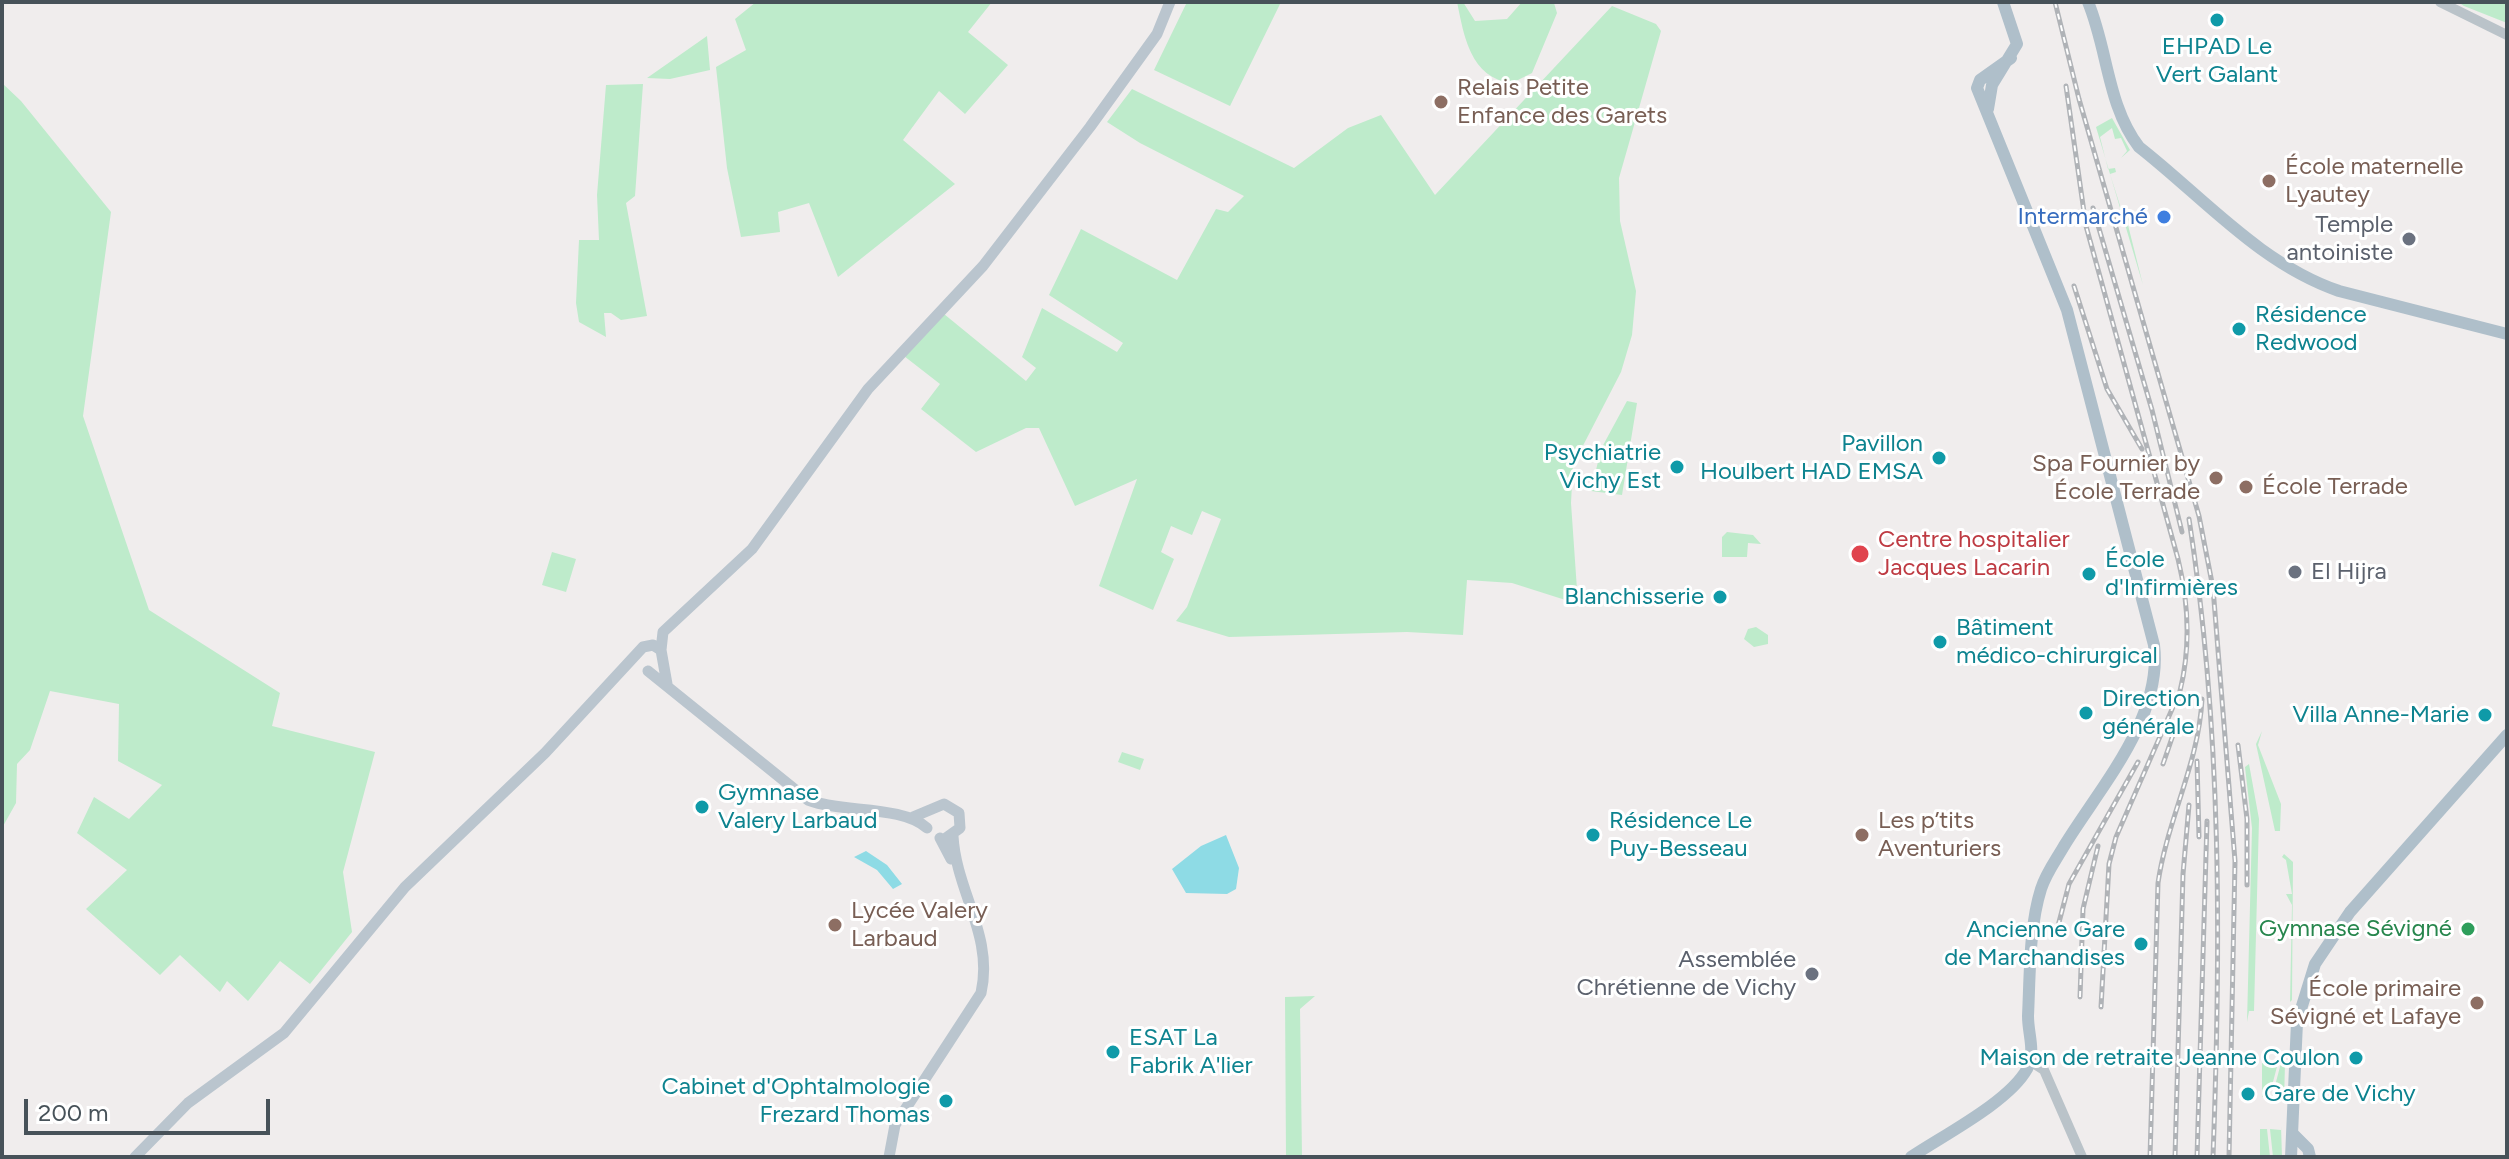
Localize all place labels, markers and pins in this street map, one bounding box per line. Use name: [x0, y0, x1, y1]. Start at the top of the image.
marker: EHPAD Le Vert Galant: [2208, 11, 2226, 29]
place label: EHPAD Le Vert Galant: [2156, 33, 2278, 89]
place label: Relais Petite Enfance des Garets: [1457, 74, 1667, 130]
marker: Relais Petite Enfance des Garets: [1432, 93, 1450, 111]
place label: École maternelle Lyautey: [2285, 153, 2463, 209]
marker: École maternelle Lyautey: [2260, 172, 2278, 190]
place label: Intermarché: [2018, 203, 2148, 231]
marker: Intermarché: [2155, 208, 2173, 226]
place label: Temple antoiniste: [2287, 211, 2393, 267]
marker: Temple antoiniste: [2400, 230, 2418, 248]
place label: Résidence Redwood: [2255, 301, 2367, 357]
marker: Résidence Redwood: [2230, 320, 2248, 338]
place label: Pavillon Houlbert HAD EMSA: [1700, 430, 1923, 486]
place label: Psychiatrie Vichy Est: [1544, 439, 1661, 495]
marker: Pavillon Houlbert HAD EMSA: [1930, 449, 1948, 467]
place label: Spa Fournier by École Terrade: [2032, 450, 2200, 506]
marker: Psychiatrie Vichy Est: [1668, 458, 1686, 476]
marker: Spa Fournier by École Terrade: [2207, 469, 2225, 487]
place label: École Terrade: [2262, 473, 2408, 501]
marker: École Terrade: [2237, 478, 2255, 496]
place label: Centre hospitalier Jacques Lacarin: [1878, 526, 2070, 582]
marker: Centre hospitalier Jacques Lacarin: [1849, 543, 1871, 565]
place label: École d'Infirmières: [2105, 546, 2238, 602]
place label: El Hijra: [2311, 558, 2387, 586]
marker: El Hijra: [2286, 563, 2304, 581]
marker: École d'Infirmières: [2080, 565, 2098, 583]
place label: Blanchisserie: [1564, 583, 1704, 611]
marker: Blanchisserie: [1711, 588, 1729, 606]
place label: Bâtiment médico-chirurgical: [1956, 614, 2158, 670]
marker: Bâtiment médico-chirurgical: [1931, 633, 1949, 651]
place label: Direction générale: [2102, 685, 2200, 741]
place label: Villa Anne-Marie: [2293, 701, 2469, 729]
marker: Direction générale: [2077, 704, 2095, 722]
marker: Villa Anne-Marie: [2476, 706, 2494, 724]
place label: Gymnase Valery Larbaud: [718, 779, 878, 835]
marker: Gymnase Valery Larbaud: [693, 798, 711, 816]
place label: Résidence Le Puy-Besseau: [1609, 807, 1752, 863]
place label: Les p’tits Aventuriers: [1878, 807, 2001, 863]
marker: Résidence Le Puy-Besseau: [1584, 826, 1602, 844]
marker: Les p’tits Aventuriers: [1853, 826, 1871, 844]
place label: Lycée Valery Larbaud: [851, 897, 988, 953]
place label: Gymnase Sévigné: [2259, 915, 2452, 943]
marker: Lycée Valery Larbaud: [826, 916, 844, 934]
place label: Ancienne Gare de Marchandises: [1944, 916, 2125, 972]
marker: Gymnase Sévigné: [2459, 920, 2477, 938]
marker: Ancienne Gare de Marchandises: [2132, 935, 2150, 953]
place label: Assemblée Chrétienne de Vichy: [1576, 946, 1796, 1002]
marker: Assemblée Chrétienne de Vichy: [1803, 965, 1821, 983]
place label: École primaire Sévigné et Lafaye: [2270, 975, 2461, 1031]
marker: École primaire Sévigné et Lafaye: [2468, 994, 2486, 1012]
place label: ESAT La Fabrik A'lier: [1129, 1024, 1253, 1080]
marker: ESAT La Fabrik A'lier: [1104, 1043, 1122, 1061]
place label: Maison de retraite Jeanne Coulon: [1979, 1044, 2340, 1072]
marker: Maison de retraite Jeanne Coulon: [2347, 1049, 2365, 1067]
place label: Cabinet d'Ophtalmologie Frezard Thomas: [661, 1073, 930, 1129]
place label: Gare de Vichy: [2264, 1080, 2416, 1108]
marker: Gare de Vichy: [2239, 1085, 2257, 1103]
marker: Cabinet d'Ophtalmologie Frezard Thomas: [937, 1092, 955, 1110]

